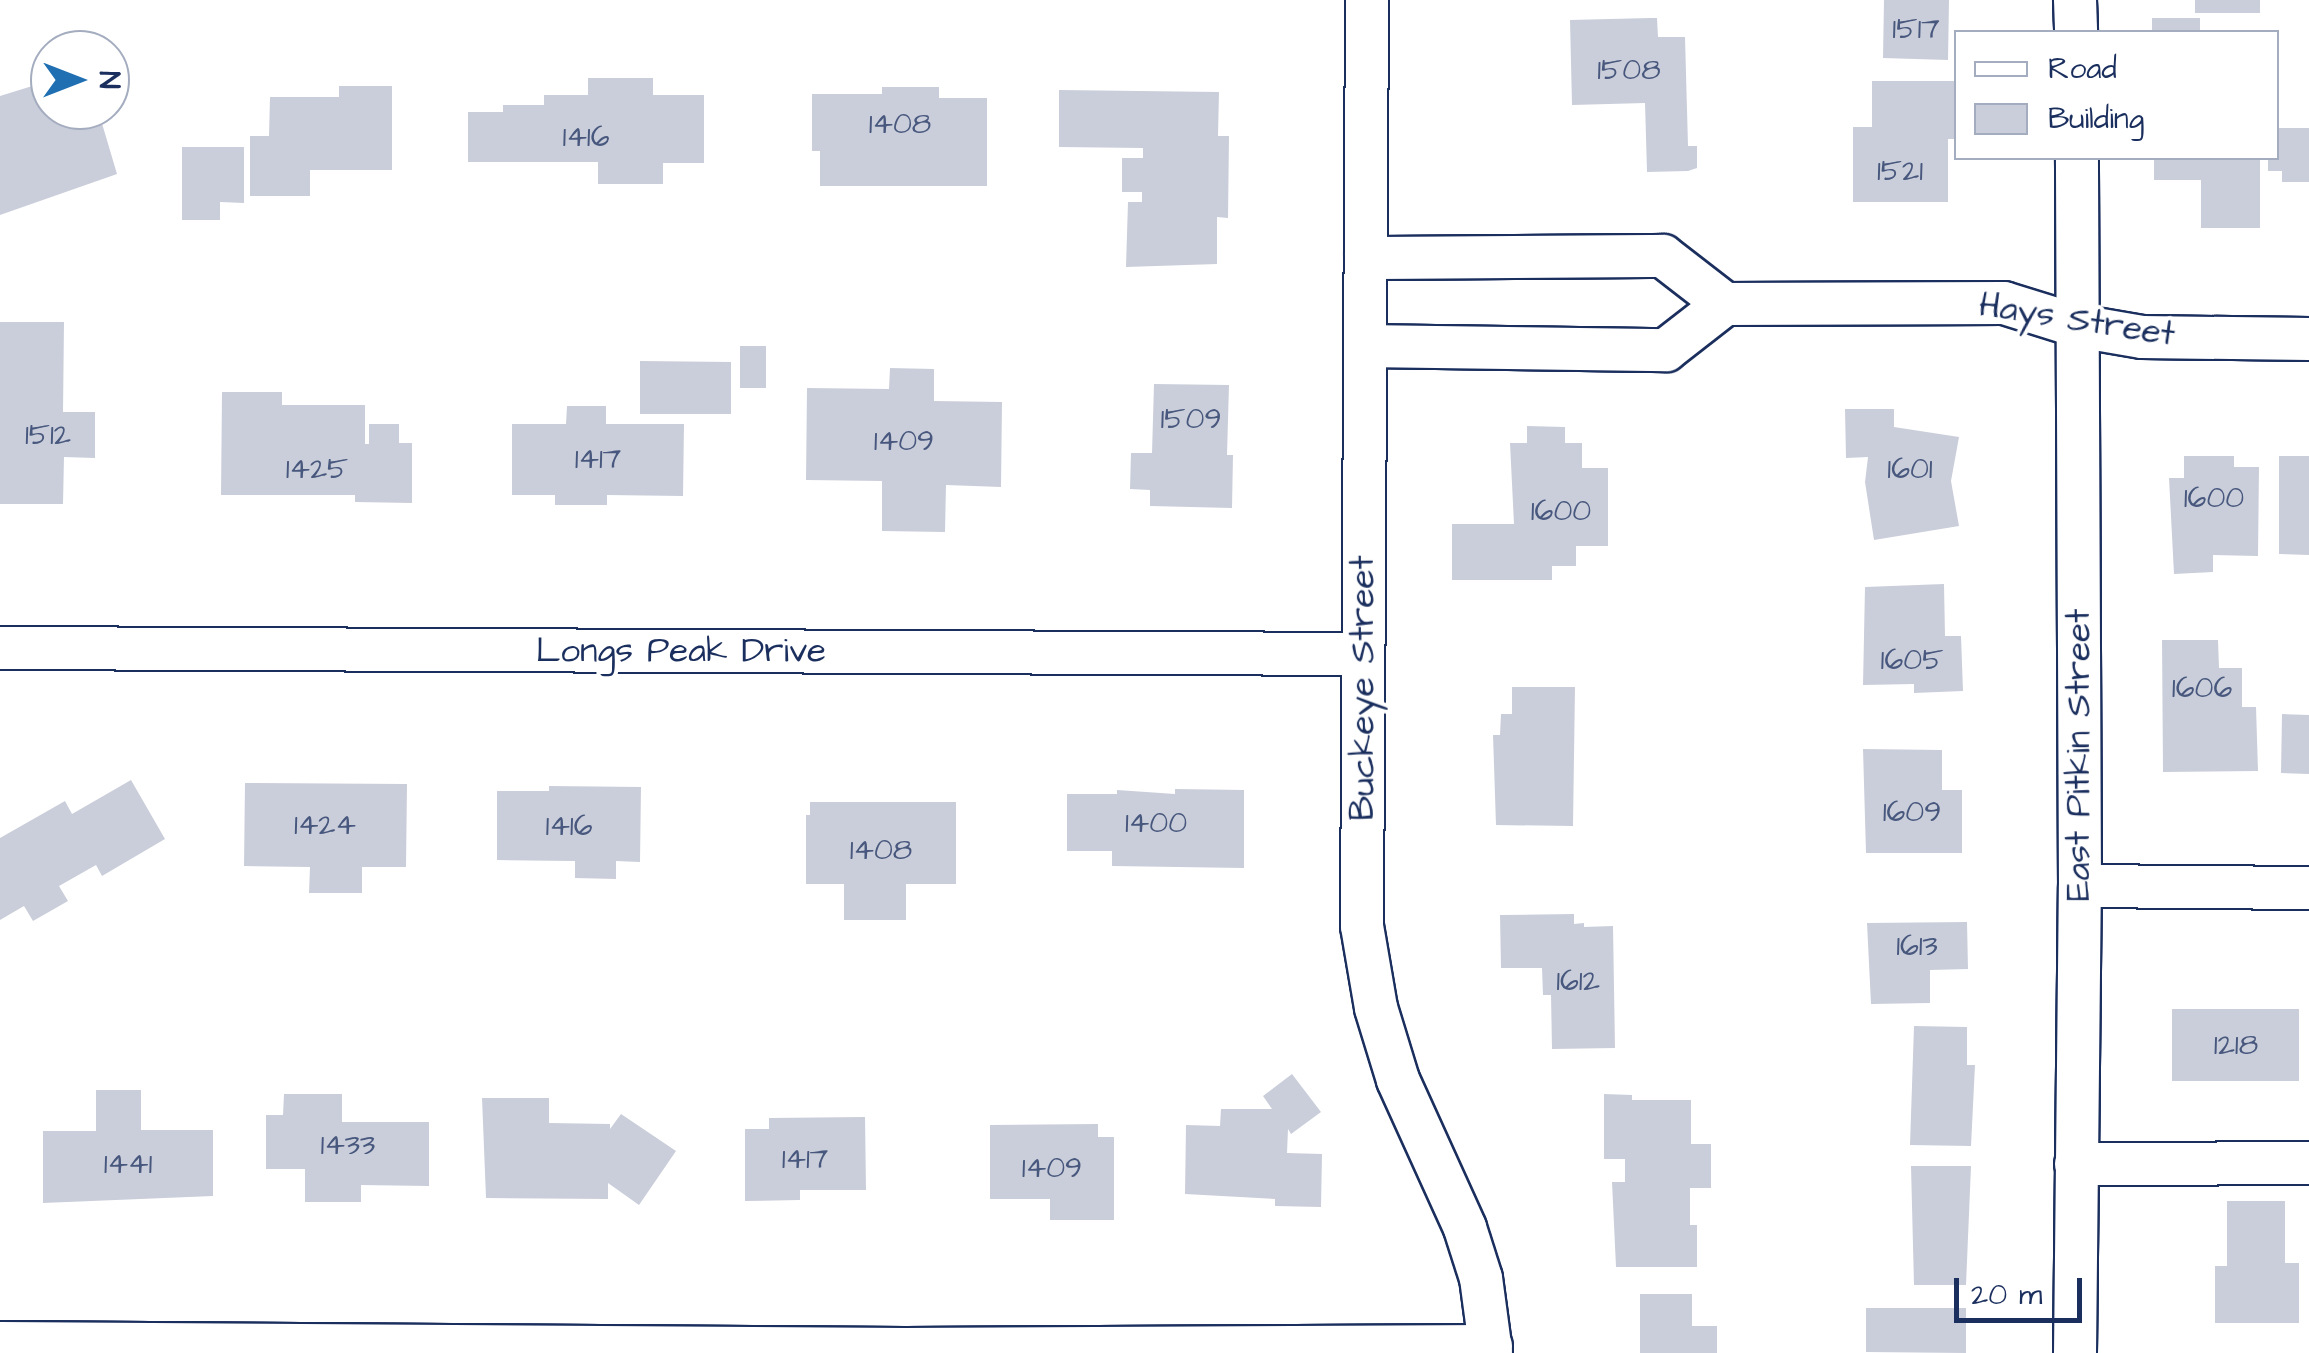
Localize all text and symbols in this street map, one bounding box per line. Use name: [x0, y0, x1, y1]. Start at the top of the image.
house number: 1517: [1892, 11, 1940, 47]
north arrow: [30, 30, 130, 130]
legend: [1954, 30, 2279, 160]
text: Road: [2048, 48, 2117, 90]
house number: 1508: [1597, 52, 1661, 88]
text: N: [89, 71, 128, 89]
text: Building: [2048, 98, 2144, 140]
house number: 1408: [869, 106, 931, 142]
house number: 1416: [563, 119, 609, 155]
house number: 1521: [1877, 153, 1923, 189]
street label: Hays Street: [1976, 284, 2178, 356]
house number: 1509: [1160, 401, 1222, 437]
house number: 1512: [25, 417, 71, 453]
house number: 1409: [874, 423, 934, 459]
house number: 1417: [575, 441, 621, 477]
house number: 1425: [286, 451, 348, 487]
house number: 1601: [1887, 451, 1933, 487]
house number: 1600: [2184, 480, 2244, 516]
house number: 1600: [1531, 493, 1591, 529]
street label: Buckeye Street: [1342, 555, 1384, 821]
street label: East Pitkin Street: [2058, 609, 2100, 901]
street label: Longs Peak Drive: [536, 630, 826, 672]
house number: 1605: [1881, 642, 1943, 678]
house number: 1606: [2172, 670, 2232, 706]
house number: 1609: [1883, 794, 1941, 830]
house number: 1400: [1125, 805, 1187, 841]
house number: 1424: [294, 807, 356, 843]
house number: 1416: [546, 808, 592, 844]
house number: 1408: [850, 832, 912, 868]
house number: 1613: [1896, 928, 1938, 964]
house number: 1612: [1556, 963, 1600, 999]
house number: 1218: [2214, 1027, 2258, 1063]
house number: 1433: [321, 1127, 375, 1163]
house number: 1417: [782, 1141, 828, 1177]
house number: 1441: [104, 1146, 152, 1182]
house number: 1409: [1022, 1150, 1082, 1186]
scale bar: [1959, 1258, 2086, 1320]
text: 20 m: [1971, 1274, 2042, 1316]

